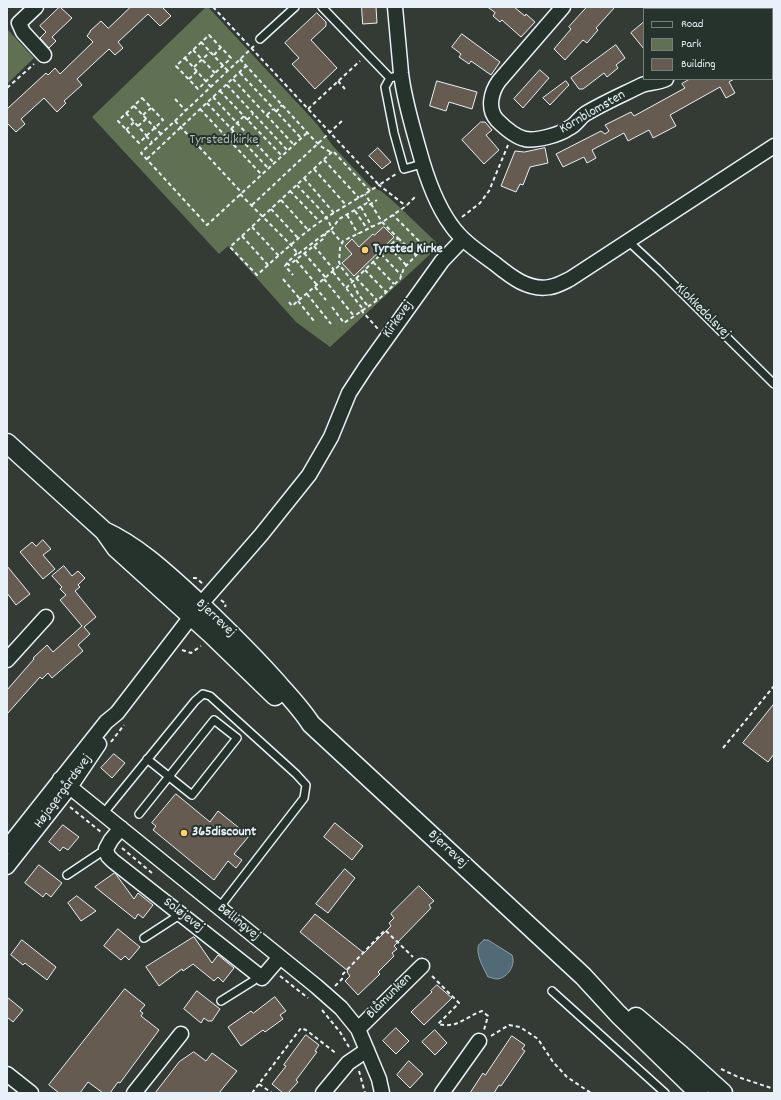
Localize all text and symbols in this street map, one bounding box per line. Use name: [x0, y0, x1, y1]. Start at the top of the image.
legend: [643, 8, 773, 80]
text: Road: [681, 16, 703, 33]
text: Park: [681, 36, 701, 53]
text: Building: [681, 56, 716, 73]
street label: Kornblomsten: [557, 87, 629, 139]
park label: Tyrsted kirke: [190, 133, 258, 149]
place label: Tyrsted Kirke: [373, 242, 443, 258]
marker: Tyrsted Kirke: [360, 245, 370, 255]
street label: Klokkedalsvej: [671, 281, 733, 343]
street label: Kirkevej: [380, 298, 418, 342]
street label: Bjerrevej: [191, 596, 239, 642]
street label: Højagergårdsvej: [31, 752, 97, 832]
place label: 365discount: [192, 825, 256, 841]
street label: Bjerrevej: [423, 827, 471, 873]
marker: 365discount: [179, 828, 189, 838]
street label: Soløjevej: [159, 895, 207, 937]
street label: Bøllingvej: [213, 901, 263, 945]
street label: Blåmunken: [364, 971, 416, 1023]

